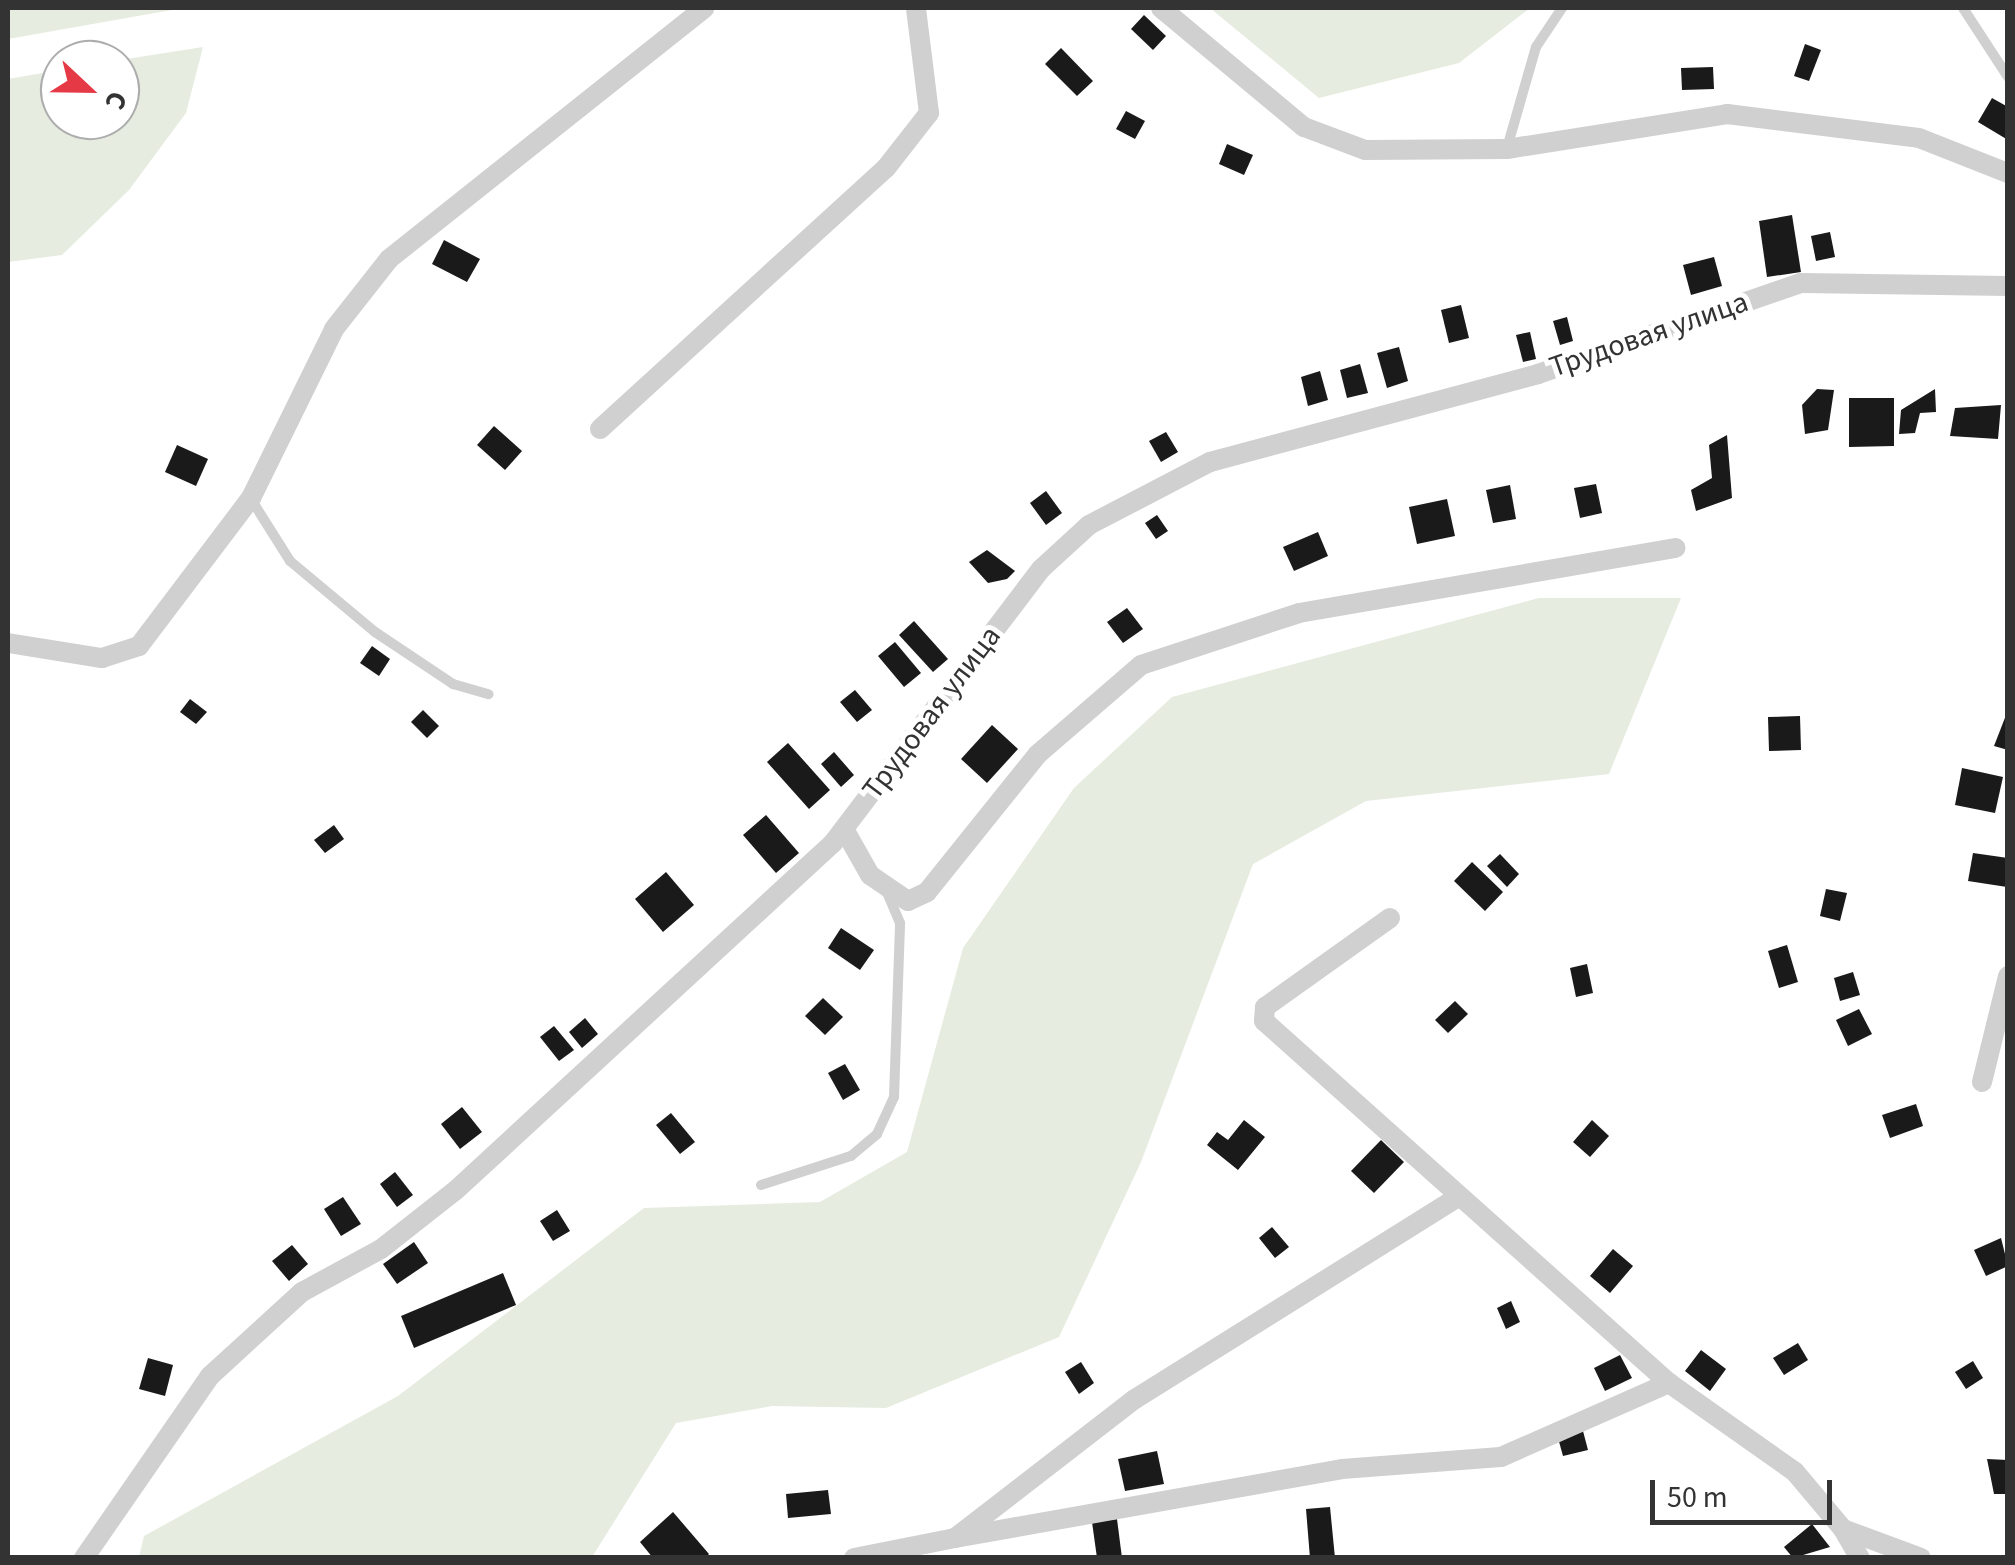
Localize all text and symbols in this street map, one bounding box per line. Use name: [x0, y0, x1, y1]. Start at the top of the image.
north arrow: [40, 40, 140, 140]
text: С: [94, 85, 138, 116]
street label: Трудовая улица: [1545, 284, 1753, 386]
street label: Трудовая улица: [855, 619, 1009, 807]
scale bar: [1655, 1460, 1838, 1522]
text: 50 m: [1667, 1476, 1728, 1519]

